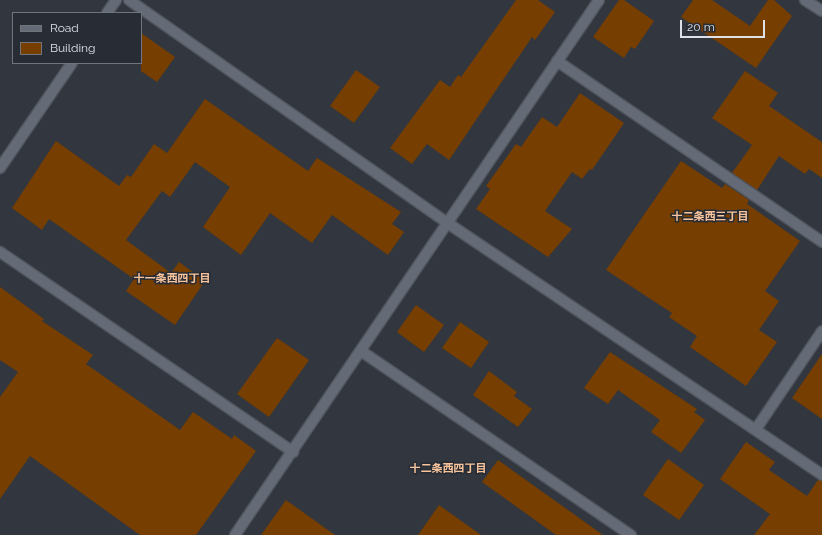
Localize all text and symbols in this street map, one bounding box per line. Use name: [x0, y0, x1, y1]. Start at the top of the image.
legend: [12, 12, 142, 64]
scale bar: [682, 12, 767, 38]
text: 20 m: [687, 20, 715, 34]
text: Road: [50, 21, 79, 35]
text: Building: [50, 41, 96, 55]
district label: 十二条西三丁目: [672, 210, 748, 224]
district label: 十一条西四丁目: [134, 272, 210, 286]
district label: 十二条西四丁目: [410, 462, 486, 476]

